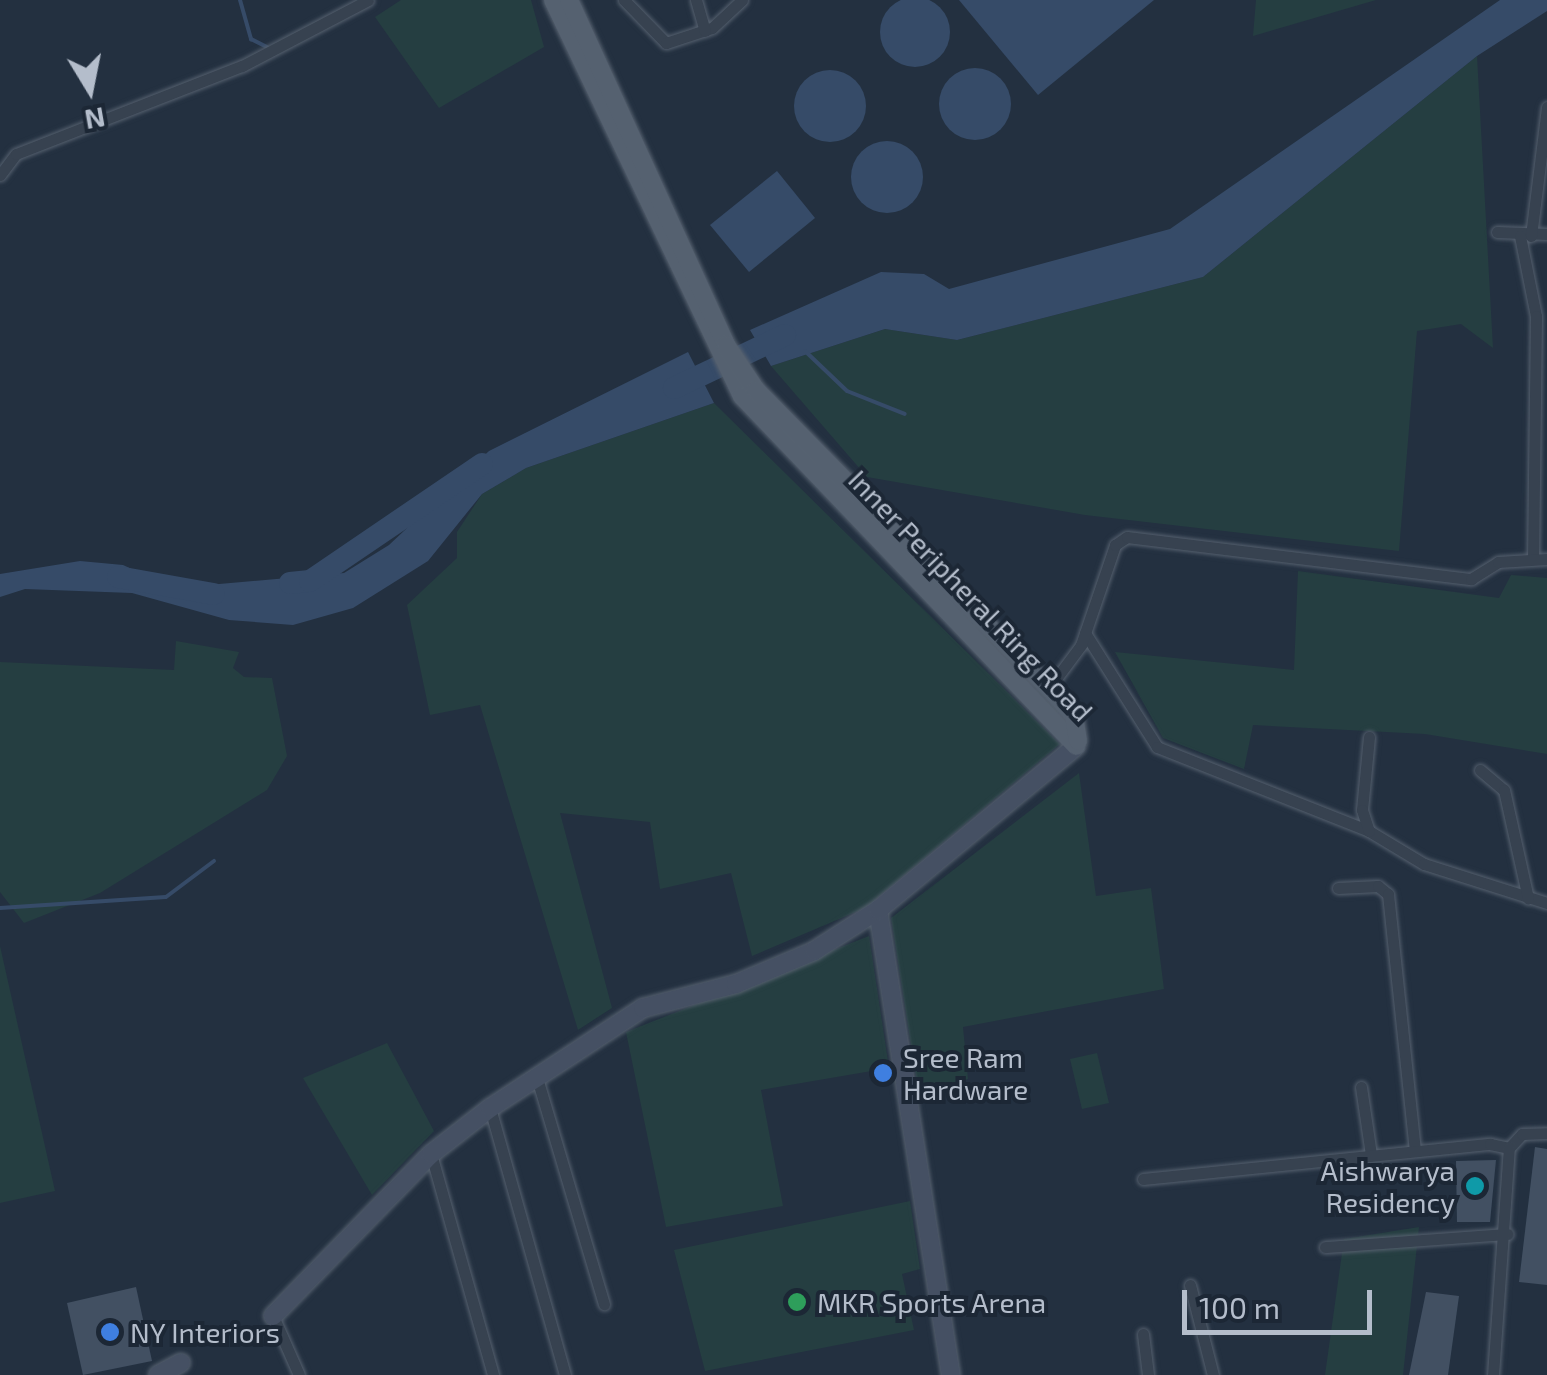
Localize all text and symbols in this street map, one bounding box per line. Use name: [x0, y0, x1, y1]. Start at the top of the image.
north arrow: [40, 40, 140, 140]
text: N: [82, 101, 108, 138]
street label: Inner Peripheral Ring Road: [842, 462, 1100, 728]
place label: Sree Ram Hardware: [903, 1040, 1028, 1106]
marker: Sree Ram Hardware: [872, 1062, 894, 1084]
place label: Aishwarya Residency: [1321, 1153, 1455, 1219]
marker: Aishwarya Residency: [1464, 1175, 1486, 1197]
scale bar: [1187, 1270, 1377, 1332]
place label: MKR Sports Arena: [817, 1285, 1047, 1319]
text: 100 m: [1199, 1289, 1280, 1325]
marker: MKR Sports Arena: [786, 1291, 808, 1313]
place label: NY Interiors: [130, 1315, 281, 1349]
marker: NY Interiors: [99, 1321, 121, 1343]

